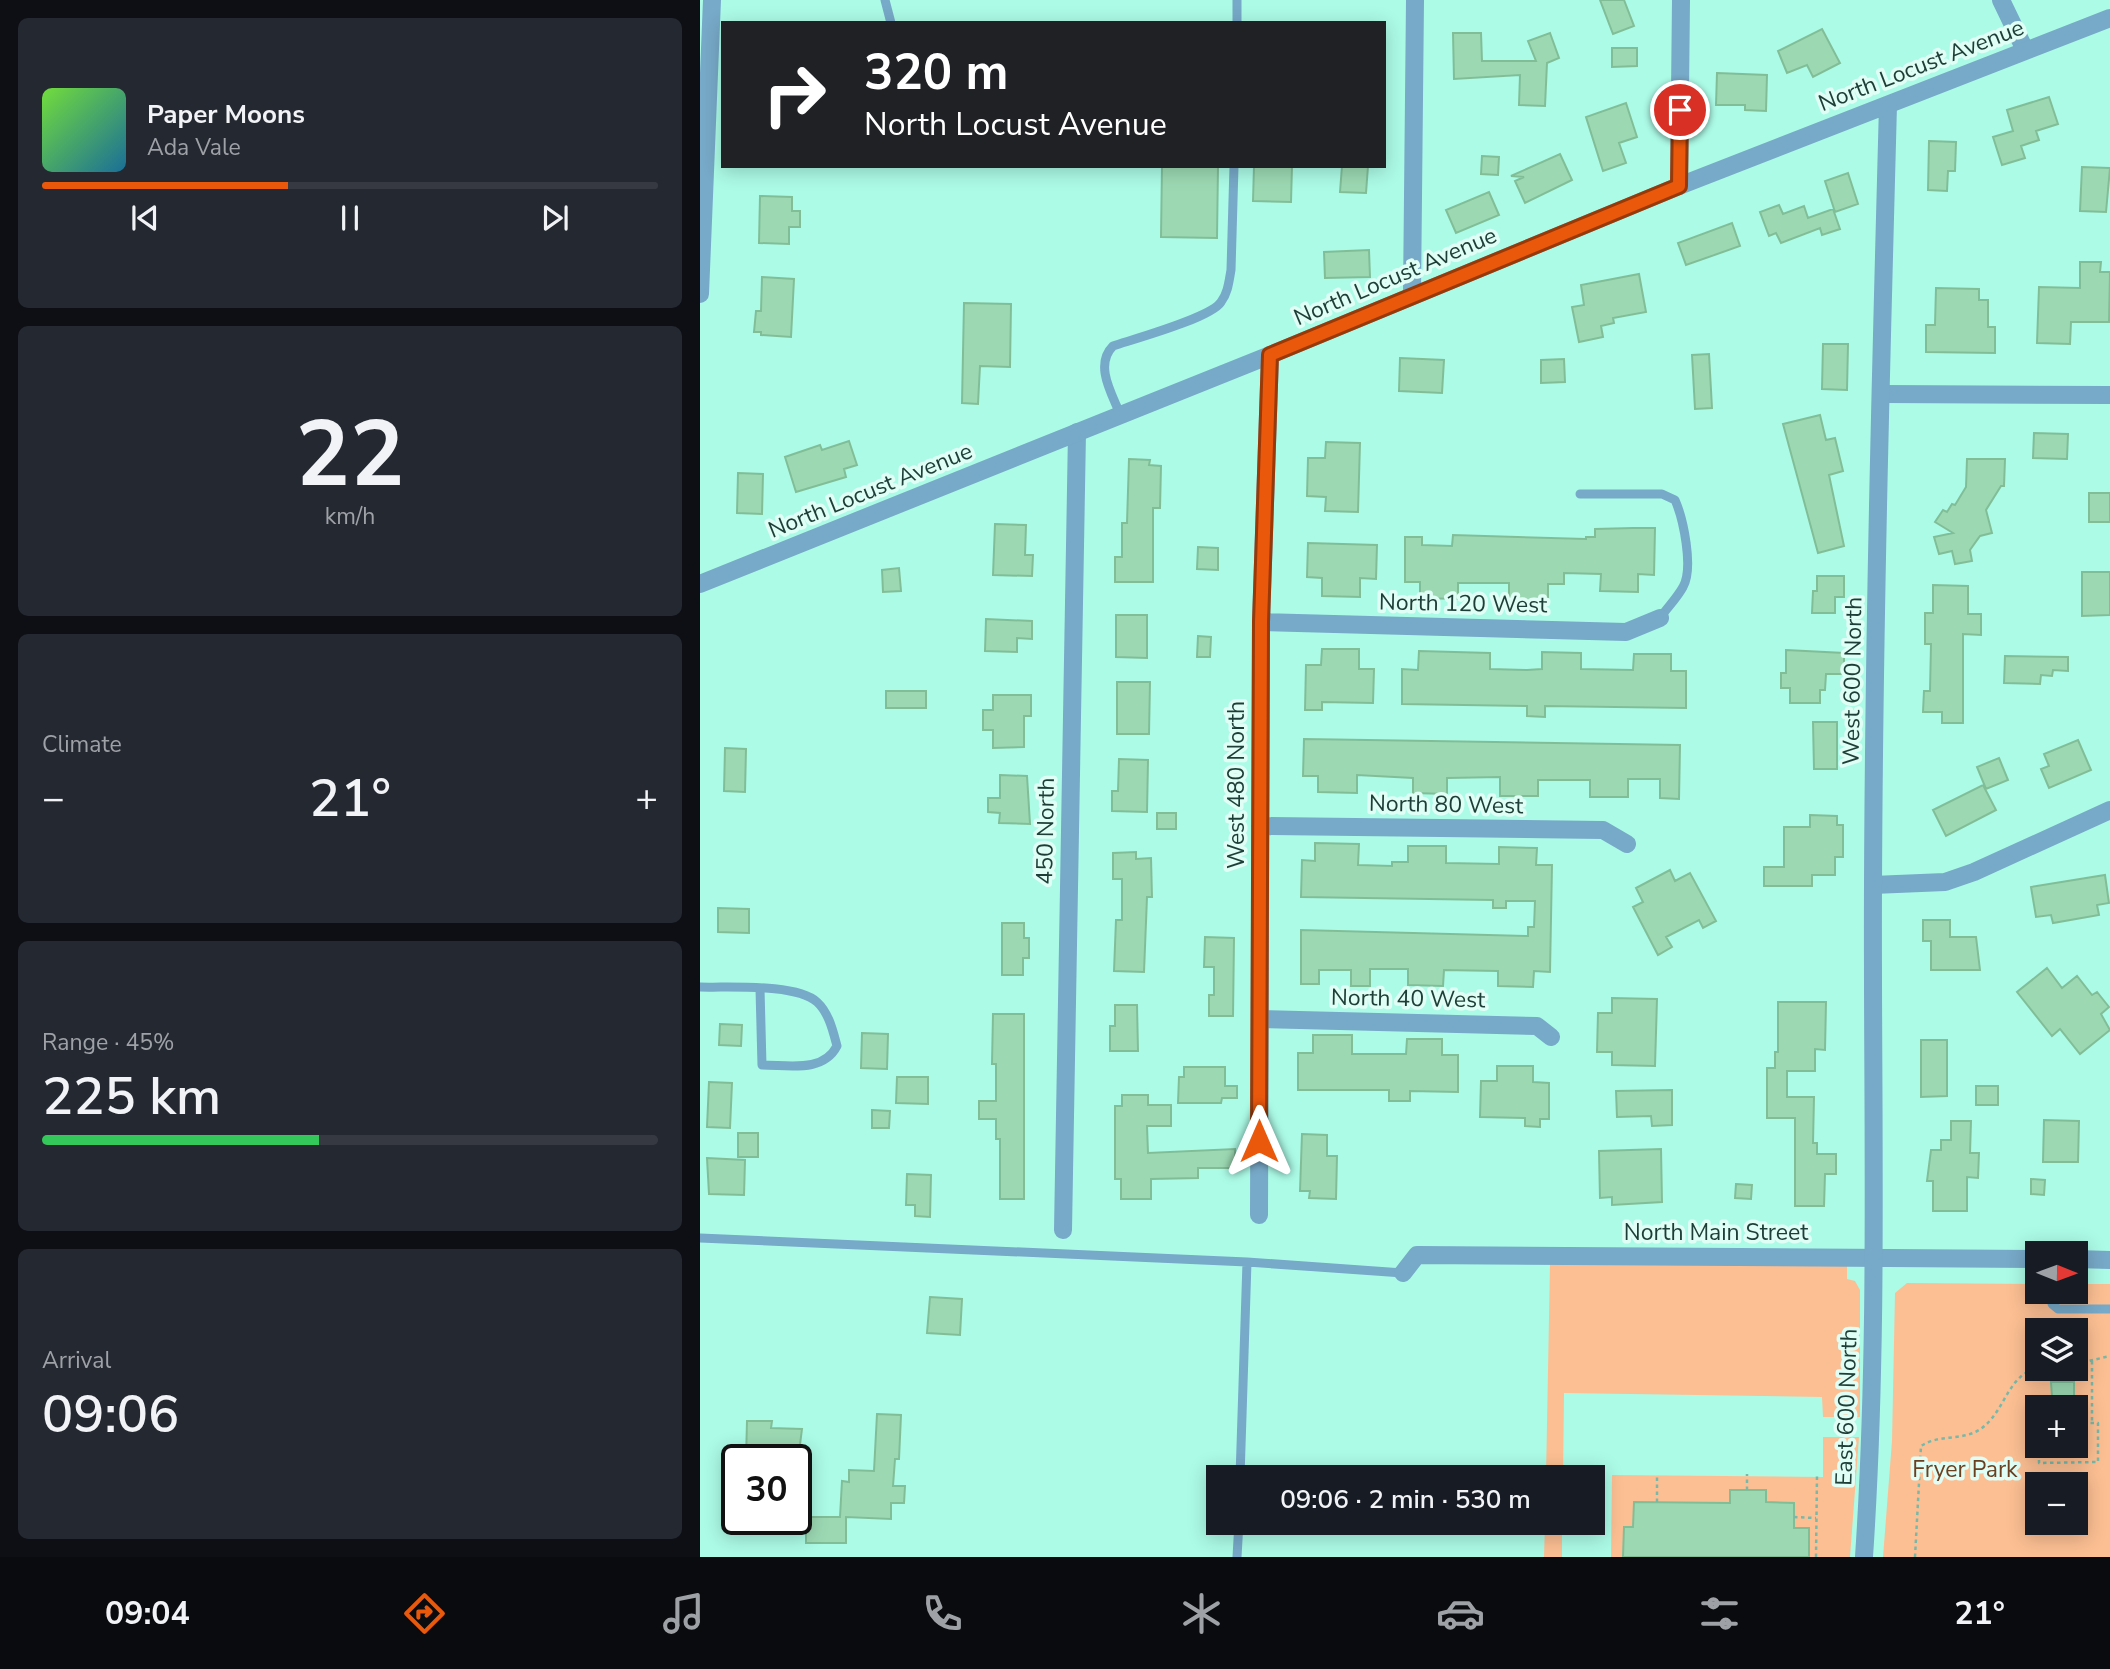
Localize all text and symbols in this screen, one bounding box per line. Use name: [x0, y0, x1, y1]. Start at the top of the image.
street label: North Locust Avenue: [1814, 12, 2028, 119]
text: 320 m: [864, 39, 1008, 106]
icon: right: [749, 49, 840, 140]
pin: [1650, 80, 1710, 140]
icon: arrive: [1661, 91, 1699, 129]
text: Paper Moons: [147, 97, 305, 132]
text: North Locust Avenue: [864, 103, 1167, 146]
text: Ada Vale: [147, 132, 241, 163]
icon: previous: [126, 199, 164, 237]
icon: pause: [331, 199, 369, 237]
icon: next: [536, 199, 574, 237]
street label: North Locust Avenue: [1289, 220, 1501, 333]
text: 22: [295, 393, 405, 517]
street label: North Locust Avenue: [764, 435, 977, 546]
text: km/h: [325, 501, 375, 532]
street label: North 120 West: [1379, 587, 1548, 620]
street label: West 600 North: [1836, 597, 1869, 765]
street label: West 480 North: [1221, 701, 1252, 869]
text: Climate: [42, 729, 122, 760]
text: 21°: [309, 763, 391, 834]
text: −: [42, 773, 65, 824]
text: +: [635, 773, 658, 824]
street label: 450 North: [1029, 777, 1062, 885]
street label: North 80 West: [1369, 788, 1524, 821]
street label: North 40 West: [1331, 982, 1486, 1015]
text: Range · 45%: [42, 1027, 174, 1058]
text: 225 km: [42, 1061, 221, 1132]
position arrow: [1222, 1104, 1296, 1178]
street label: North Main Street: [1624, 1217, 1809, 1248]
north arrow: [2025, 1241, 2088, 1304]
map controls: [2025, 1241, 2088, 1535]
button: layers: [2025, 1318, 2088, 1381]
street label: East 600 North: [1828, 1328, 1865, 1486]
text: Arrival: [42, 1345, 111, 1376]
text: 09:06: [42, 1379, 179, 1450]
button: +: [2025, 1395, 2088, 1458]
speed limit sign: 30: [721, 1444, 812, 1535]
park label: Fryer Park: [1912, 1454, 2018, 1485]
button: −: [2025, 1472, 2088, 1535]
text: 09:06 · 2 min · 530 m: [1280, 1482, 1531, 1517]
icon: directions: [400, 1589, 449, 1638]
icon: music: [659, 1589, 708, 1638]
icon: phone: [918, 1589, 967, 1638]
icon: climate: [1177, 1589, 1226, 1638]
icon: car: [1436, 1589, 1485, 1638]
icon: filters: [1695, 1589, 1744, 1638]
text: 09:04: [105, 1592, 190, 1635]
text: 21°: [1954, 1592, 2005, 1635]

